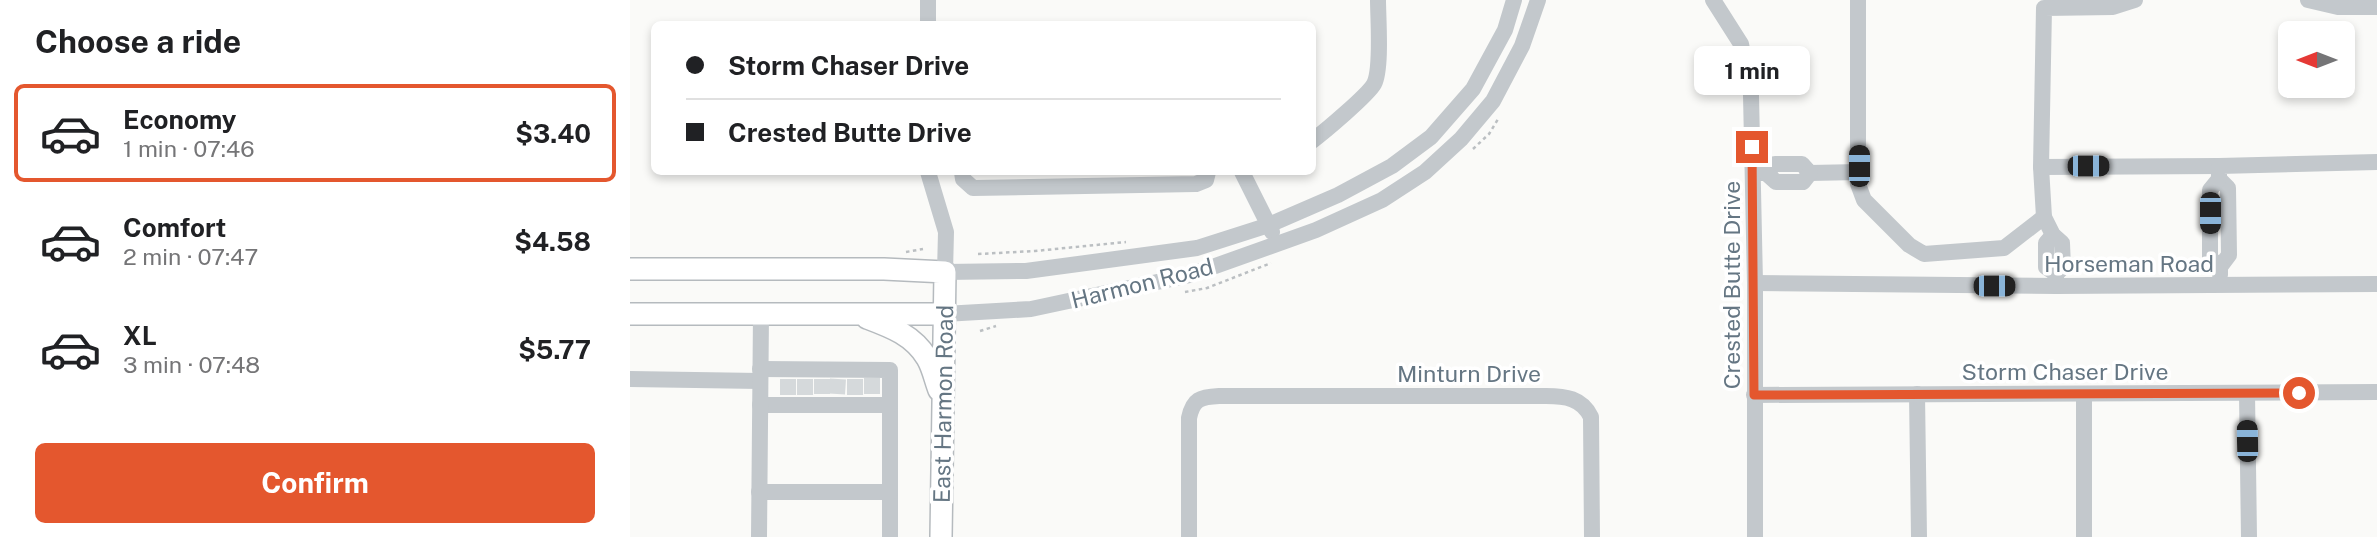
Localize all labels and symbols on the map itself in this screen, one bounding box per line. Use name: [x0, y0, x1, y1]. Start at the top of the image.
north arrow: [2278, 21, 2356, 98]
callout: 1 min: [1694, 46, 1810, 94]
route end: [1736, 131, 1768, 163]
car: [1849, 145, 1870, 187]
car: [2068, 156, 2110, 177]
street label: Crested Butte Drive: [1718, 181, 1745, 389]
car: [2200, 192, 2221, 234]
street label: Horseman Road: [2044, 250, 2214, 277]
street label: Harmon Road: [1068, 252, 1216, 314]
car: [1974, 276, 2016, 297]
street label: East Harmon Road: [928, 305, 958, 503]
street label: Storm Chaser Drive: [1961, 358, 2169, 385]
street label: Minturn Drive: [1397, 360, 1541, 387]
route start: [2283, 377, 2315, 409]
car: [2237, 420, 2258, 462]

